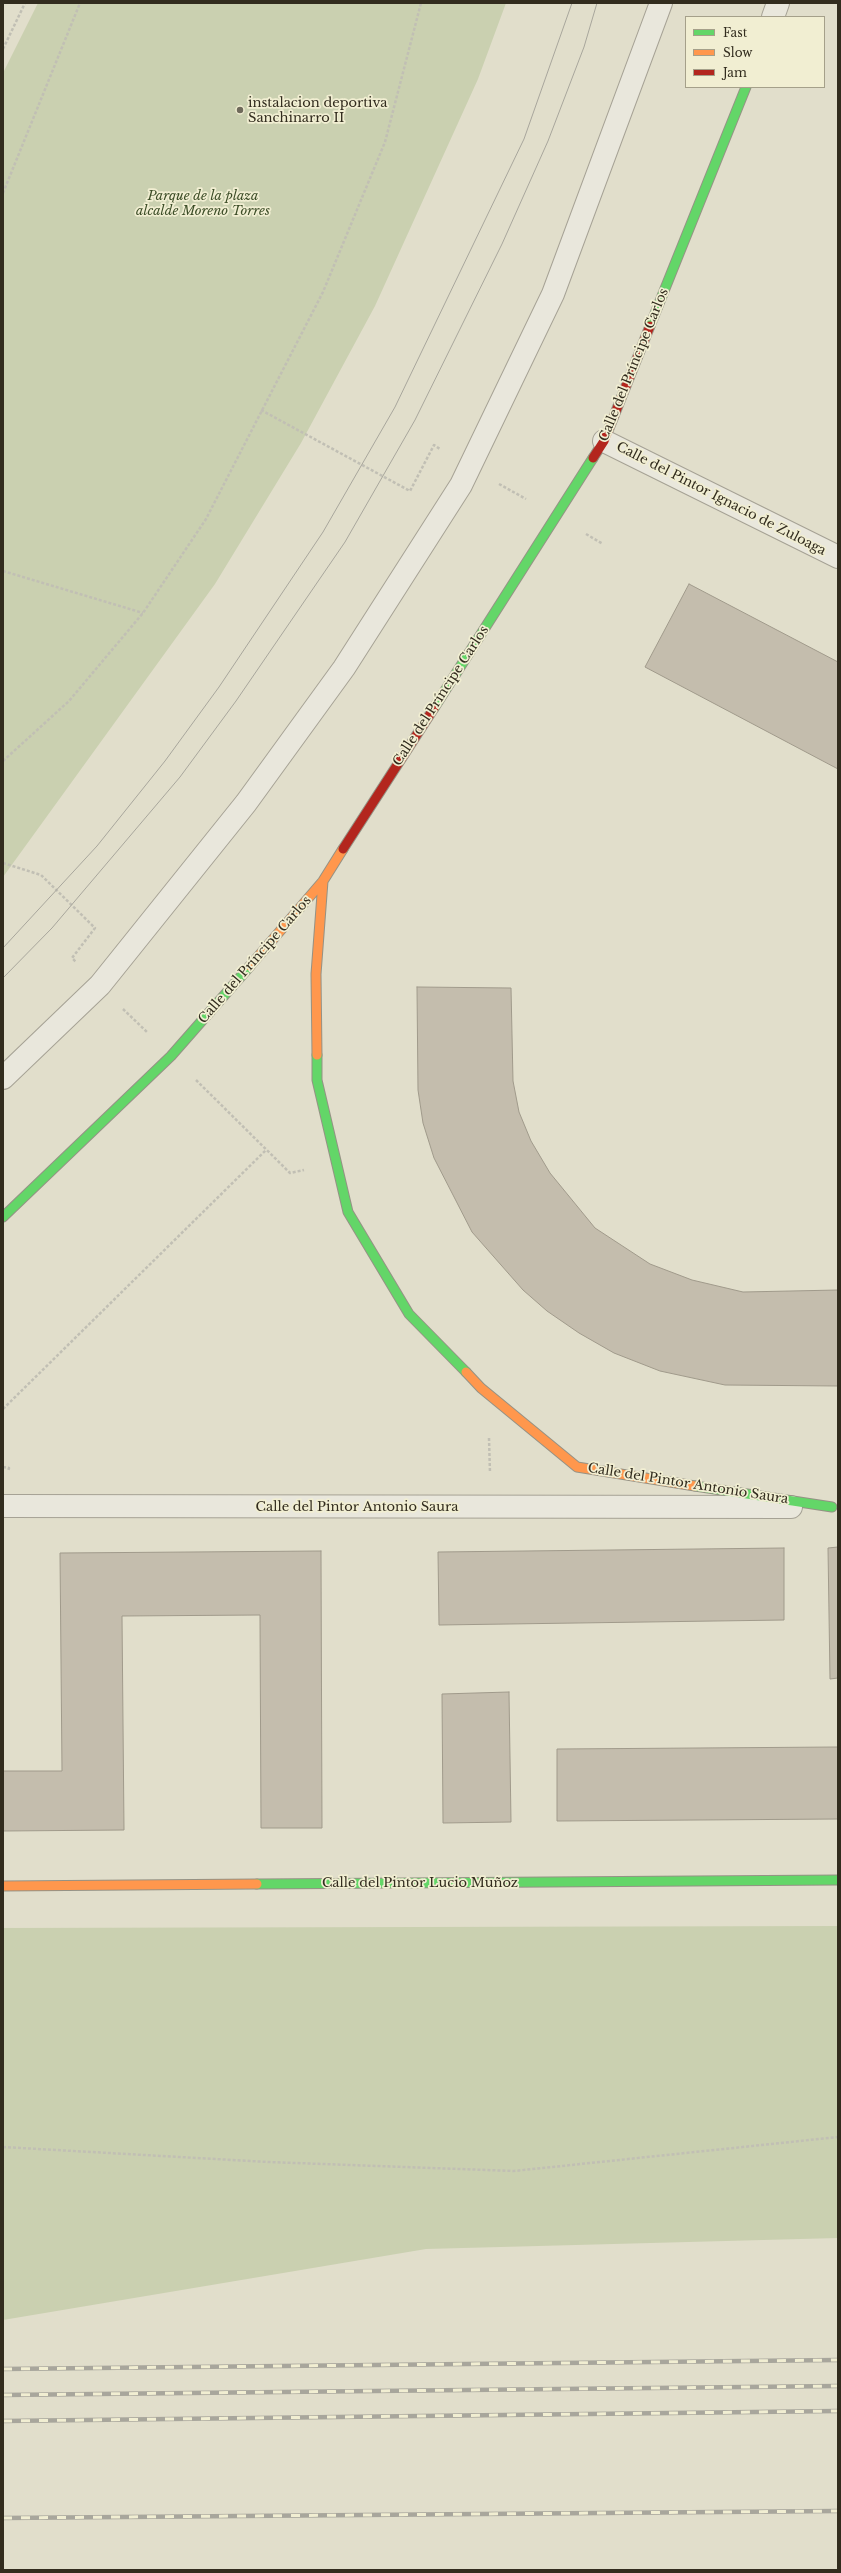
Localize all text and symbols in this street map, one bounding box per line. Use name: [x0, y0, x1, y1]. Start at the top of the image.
legend: [685, 16, 825, 88]
text: Fast: [723, 25, 747, 40]
text: Slow: [723, 45, 752, 60]
text: Jam: [723, 65, 747, 80]
place label: instalacion deportiva Sanchinarro II: [248, 95, 387, 126]
marker: instalacion deportiva Sanchinarro II: [235, 105, 245, 115]
park label: Parque de la plaza alcalde Moreno Torres: [136, 188, 270, 219]
street label: Calle del Príncipe Carlos: [596, 286, 672, 444]
street label: Calle del Pintor Ignacio de Zuloaga: [614, 439, 828, 559]
street label: Calle del Príncipe Carlos: [390, 623, 492, 769]
street label: Calle del Príncipe Carlos: [195, 893, 315, 1027]
street label: Calle del Pintor Antonio Saura: [587, 1460, 789, 1508]
street label: Calle del Pintor Antonio Saura: [256, 1499, 458, 1515]
street label: Calle del Pintor Lucio Muñoz: [322, 1875, 518, 1891]

